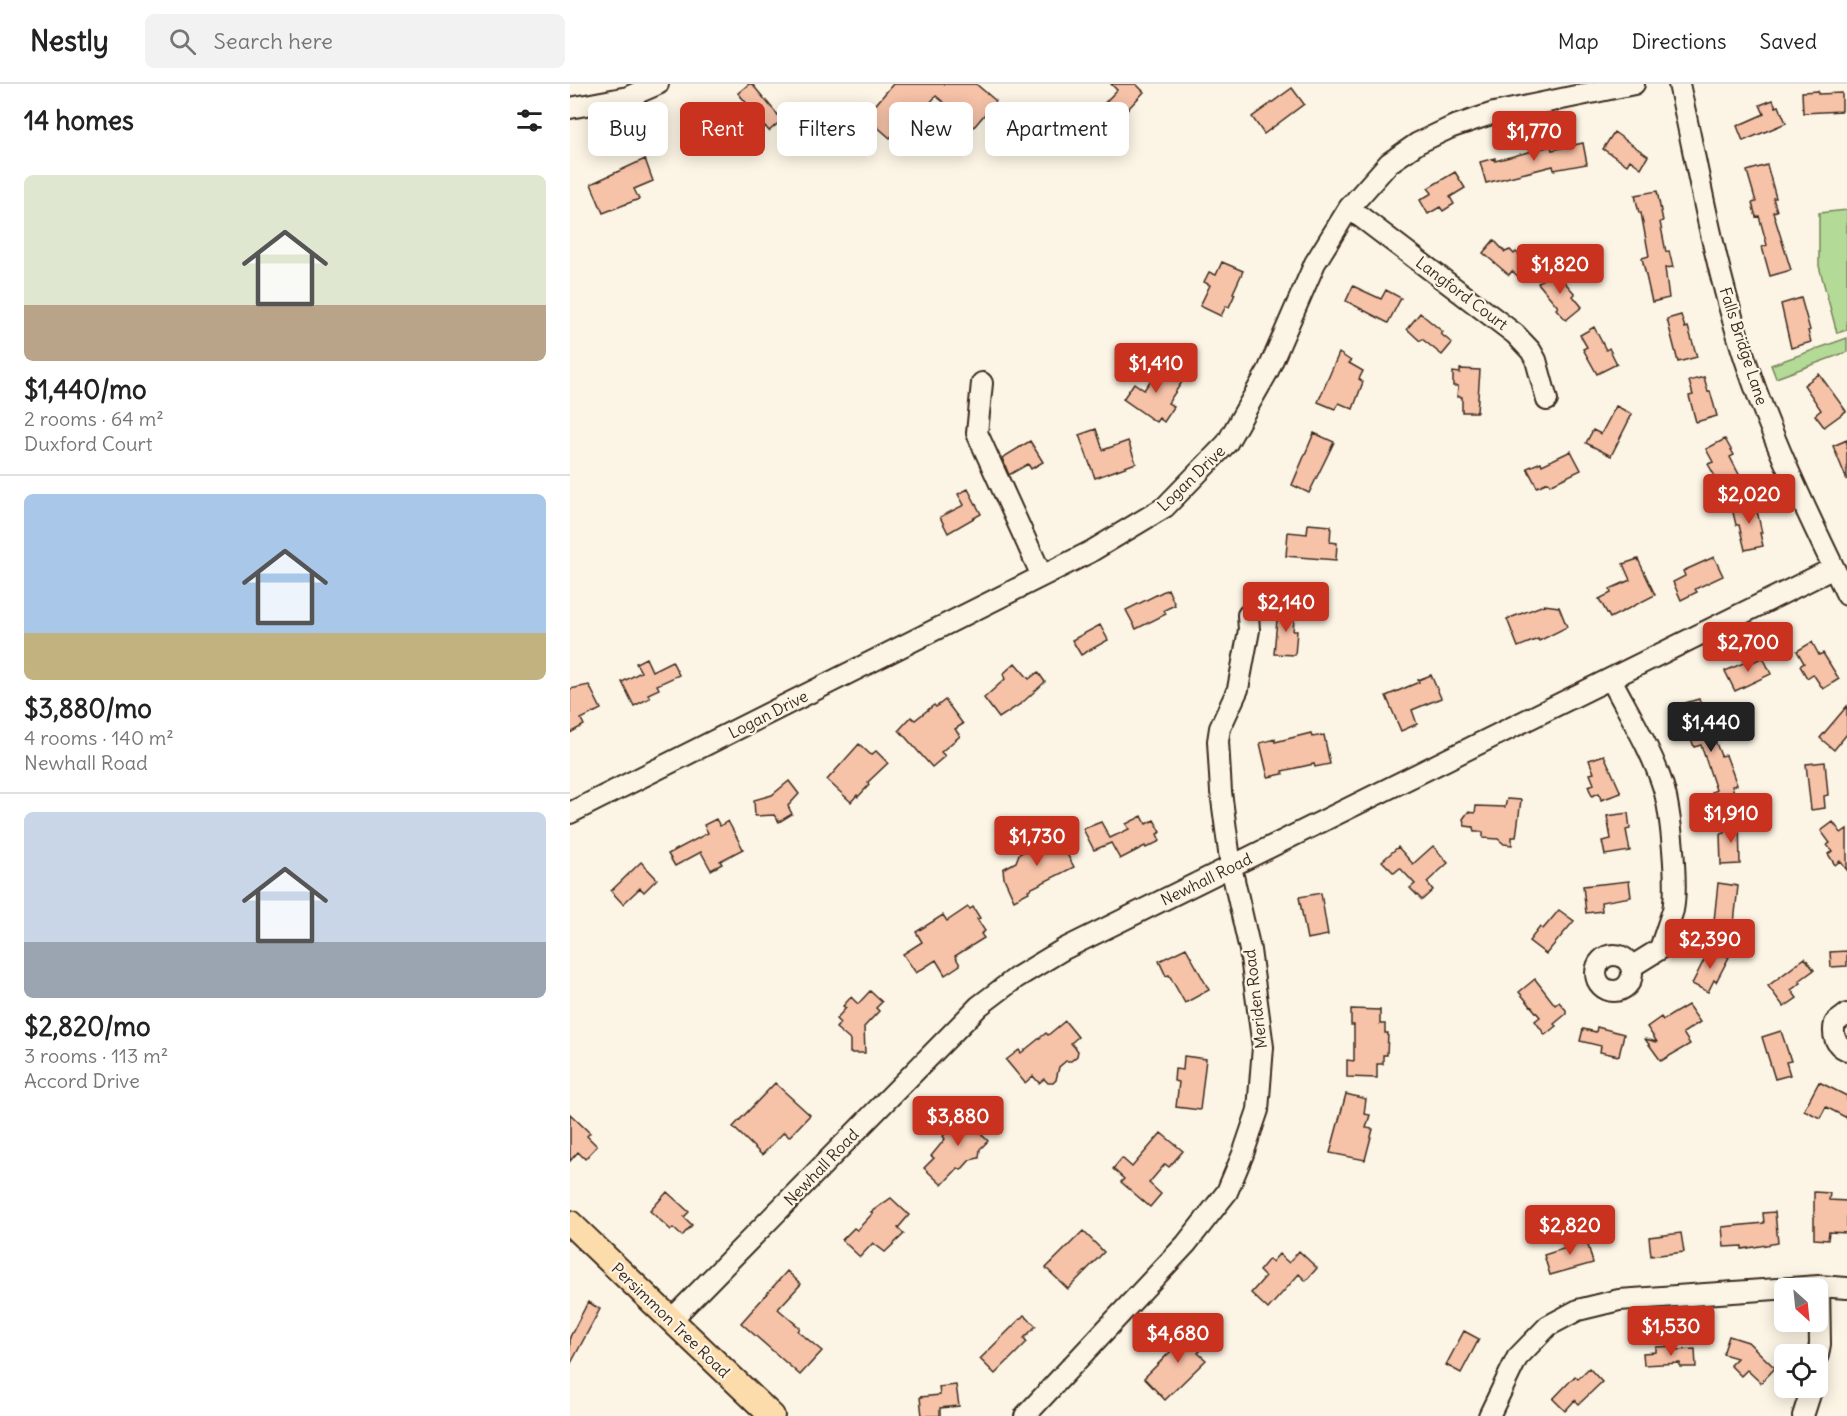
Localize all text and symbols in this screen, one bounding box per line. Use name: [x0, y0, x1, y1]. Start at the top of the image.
search box: [145, 14, 565, 68]
text: Nestly: [30, 23, 109, 59]
icon: search: [166, 25, 199, 58]
text: Search here: [214, 27, 333, 55]
text: Map: [1558, 28, 1599, 55]
text: Directions: [1632, 28, 1726, 55]
text: Saved: [1759, 28, 1817, 55]
chip: Buy: [588, 102, 668, 156]
chip: Rent: [680, 102, 765, 156]
chip: Filters: [777, 102, 877, 156]
chip: New: [889, 102, 973, 156]
chip: Apartment: [985, 102, 1129, 156]
text: 14 homes: [24, 104, 134, 137]
icon: filters: [513, 104, 546, 137]
pin: $1,770: [1485, 111, 1583, 162]
text: $1,770: [1506, 118, 1562, 143]
icon: home: [231, 214, 339, 322]
pin: $1,820: [1511, 244, 1609, 295]
text: $1,820: [1531, 251, 1589, 276]
street label: Langford Court: [1412, 252, 1512, 334]
street label: Falls Bridge Lane: [1716, 285, 1772, 407]
pin: $1,410: [1107, 343, 1205, 394]
text: $1,410: [1129, 350, 1183, 375]
text: $1,440/mo: [24, 373, 147, 406]
text: 2 rooms · 64 m²: [24, 406, 164, 431]
text: Duxford Court: [24, 431, 152, 456]
street label: Logan Drive: [1153, 441, 1229, 515]
pin: $2,020: [1700, 474, 1798, 525]
text: $2,020: [1717, 481, 1781, 506]
icon: home: [231, 533, 339, 641]
pin: $2,140: [1237, 582, 1335, 633]
text: $2,140: [1257, 589, 1315, 614]
pin: $2,700: [1699, 622, 1797, 673]
text: $2,700: [1717, 629, 1779, 654]
street label: Logan Drive: [725, 685, 811, 743]
text: $3,880/mo: [24, 692, 152, 725]
pin: $1,440: [1662, 702, 1760, 753]
text: $1,440: [1682, 709, 1740, 734]
text: 4 rooms · 140 m²: [24, 725, 174, 750]
text: Newhall Road: [24, 750, 148, 775]
pin: $1,910: [1682, 793, 1780, 844]
text: $1,910: [1703, 800, 1759, 825]
pin: $1,730: [988, 816, 1086, 867]
text: $1,730: [1008, 823, 1066, 848]
street label: Newhall Road: [1157, 848, 1255, 910]
icon: home: [231, 851, 339, 959]
pin: $2,390: [1661, 919, 1759, 970]
text: $2,390: [1679, 926, 1741, 951]
street label: Meriden Road: [1239, 948, 1271, 1050]
text: $2,820/mo: [24, 1010, 151, 1043]
text: 3 rooms · 113 m²: [24, 1043, 168, 1068]
text: Accord Drive: [24, 1068, 140, 1093]
pin: $3,880: [909, 1096, 1007, 1147]
text: $3,880: [927, 1103, 989, 1128]
street label: Newhall Road: [779, 1124, 863, 1210]
pin: $2,820: [1521, 1205, 1619, 1256]
text: $2,820: [1539, 1212, 1601, 1237]
street label: Persimmon Tree Road: [608, 1258, 734, 1382]
north arrow: [1774, 1278, 1828, 1332]
map controls: [1774, 1278, 1828, 1398]
pin: $1,530: [1622, 1306, 1720, 1357]
pin: $4,680: [1129, 1313, 1227, 1364]
text: $1,530: [1642, 1313, 1700, 1338]
text: $4,680: [1146, 1320, 1210, 1345]
button: locate: [1774, 1344, 1828, 1398]

